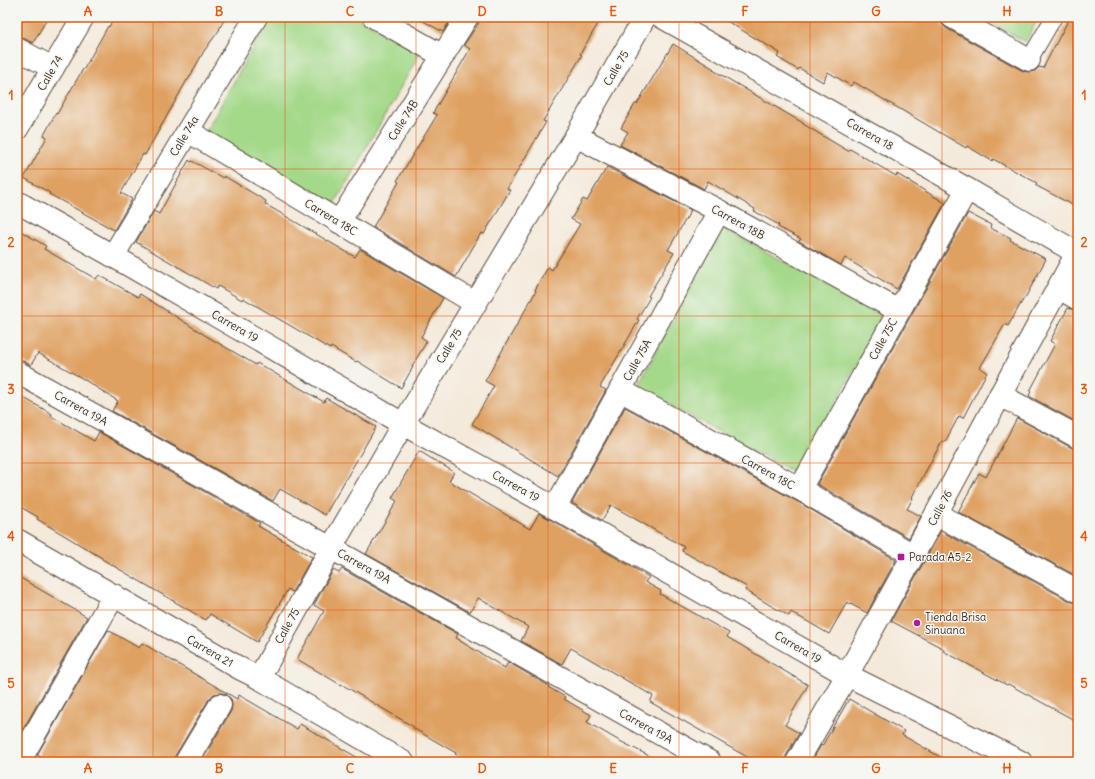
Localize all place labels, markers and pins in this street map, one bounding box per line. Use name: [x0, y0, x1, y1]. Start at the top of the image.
place label: Parada A5-2: [909, 550, 971, 564]
marker: Parada A5-2: [896, 552, 906, 562]
place label: Tienda Brisa Sinuana: [925, 610, 986, 637]
marker: Tienda Brisa Sinuana: [912, 618, 922, 628]

